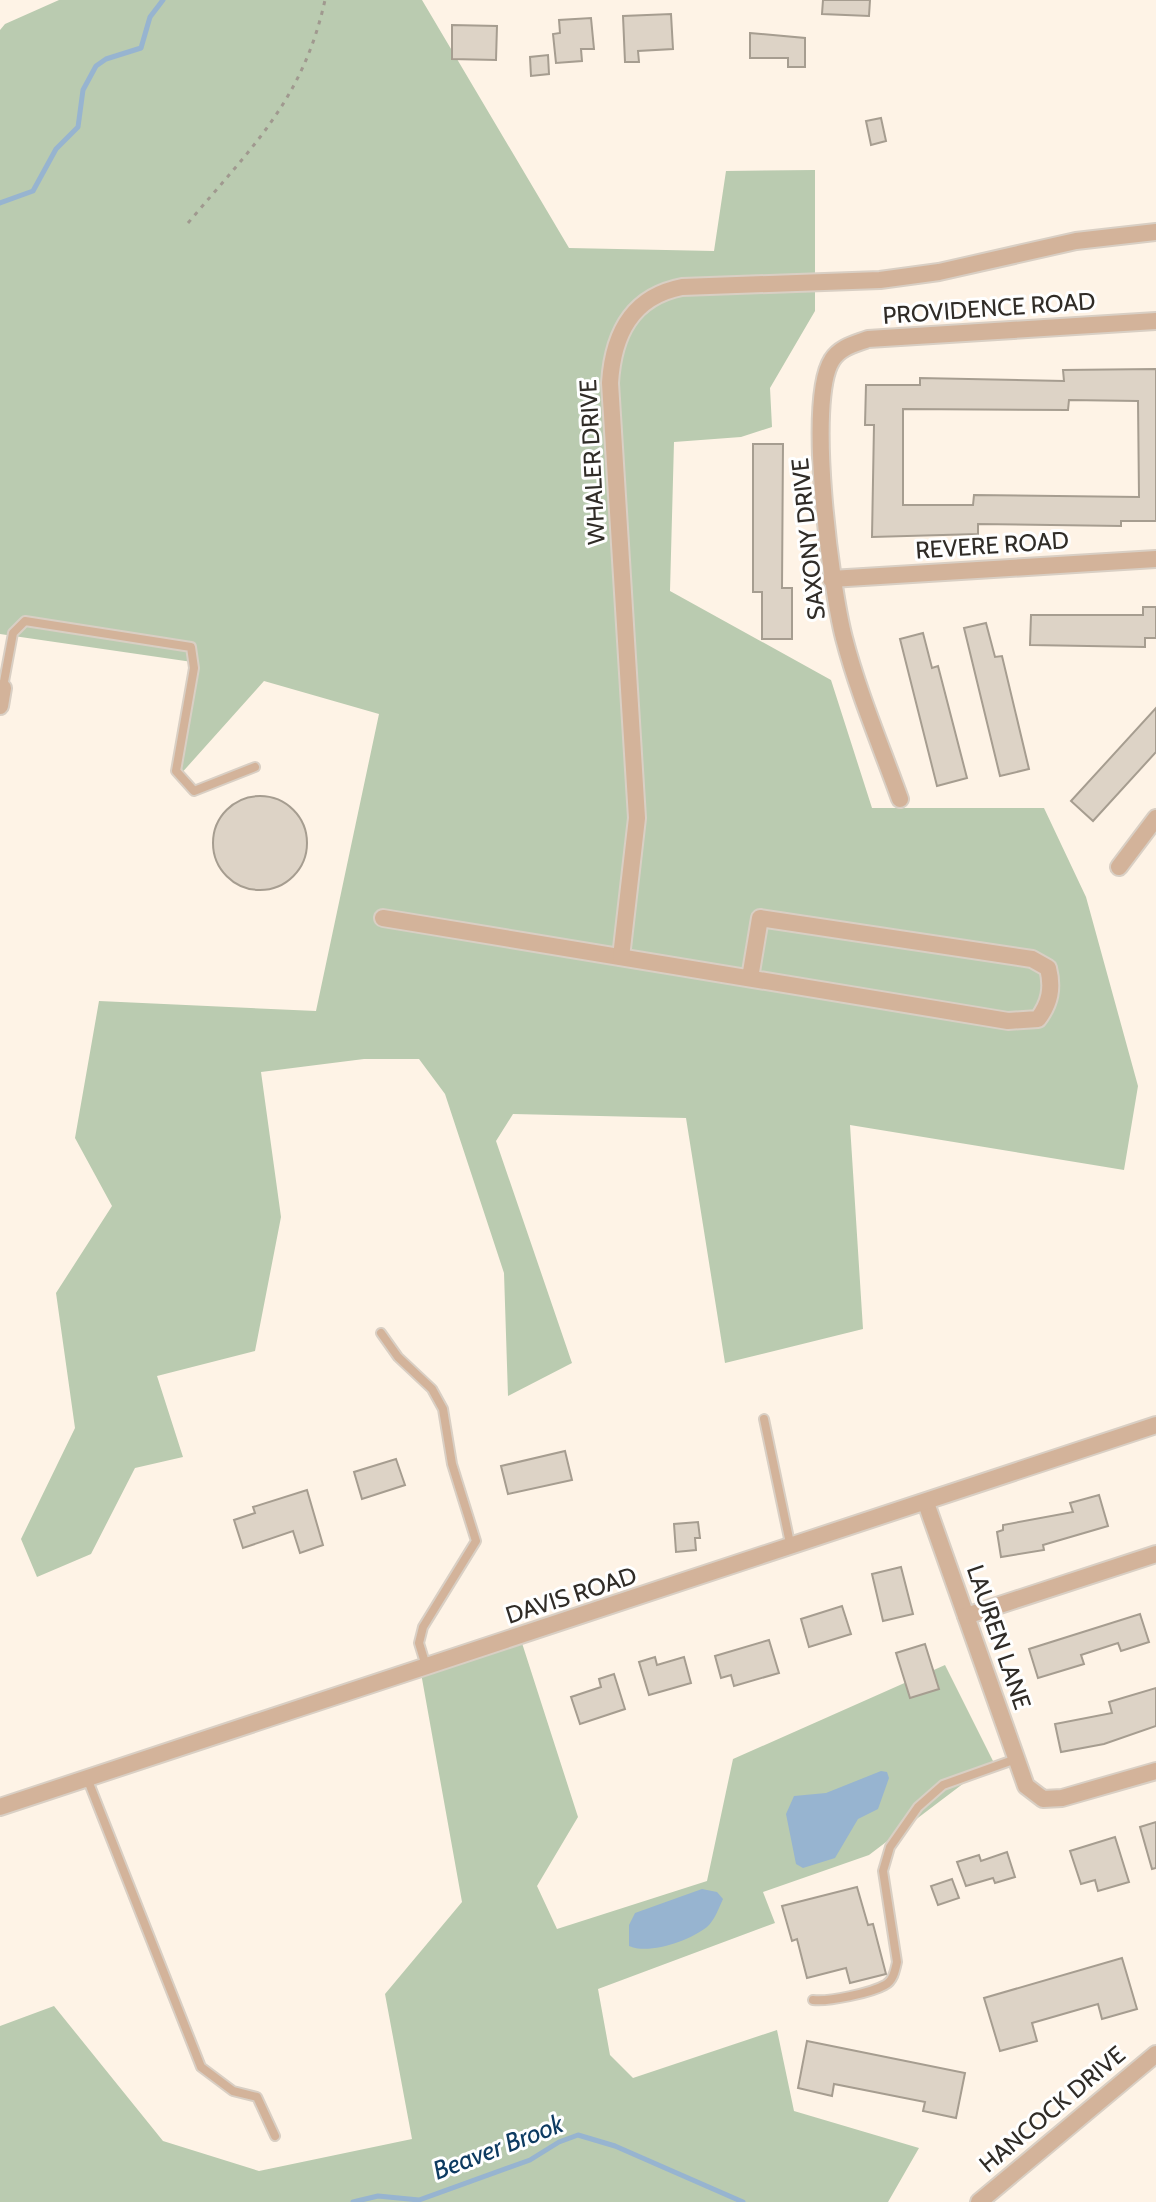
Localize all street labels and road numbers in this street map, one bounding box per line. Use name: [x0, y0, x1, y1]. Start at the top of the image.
street label: PROVIDENCE ROAD: [882, 286, 1096, 330]
street label: WHALER DRIVE: [573, 379, 611, 545]
street label: SAXONY DRIVE: [785, 457, 831, 621]
street label: REVERE ROAD: [914, 525, 1070, 565]
street label: DAVIS ROAD: [502, 1560, 640, 1630]
street label: LAUREN LANE: [961, 1561, 1037, 1713]
street label: HANCOCK DRIVE: [973, 2040, 1131, 2178]

